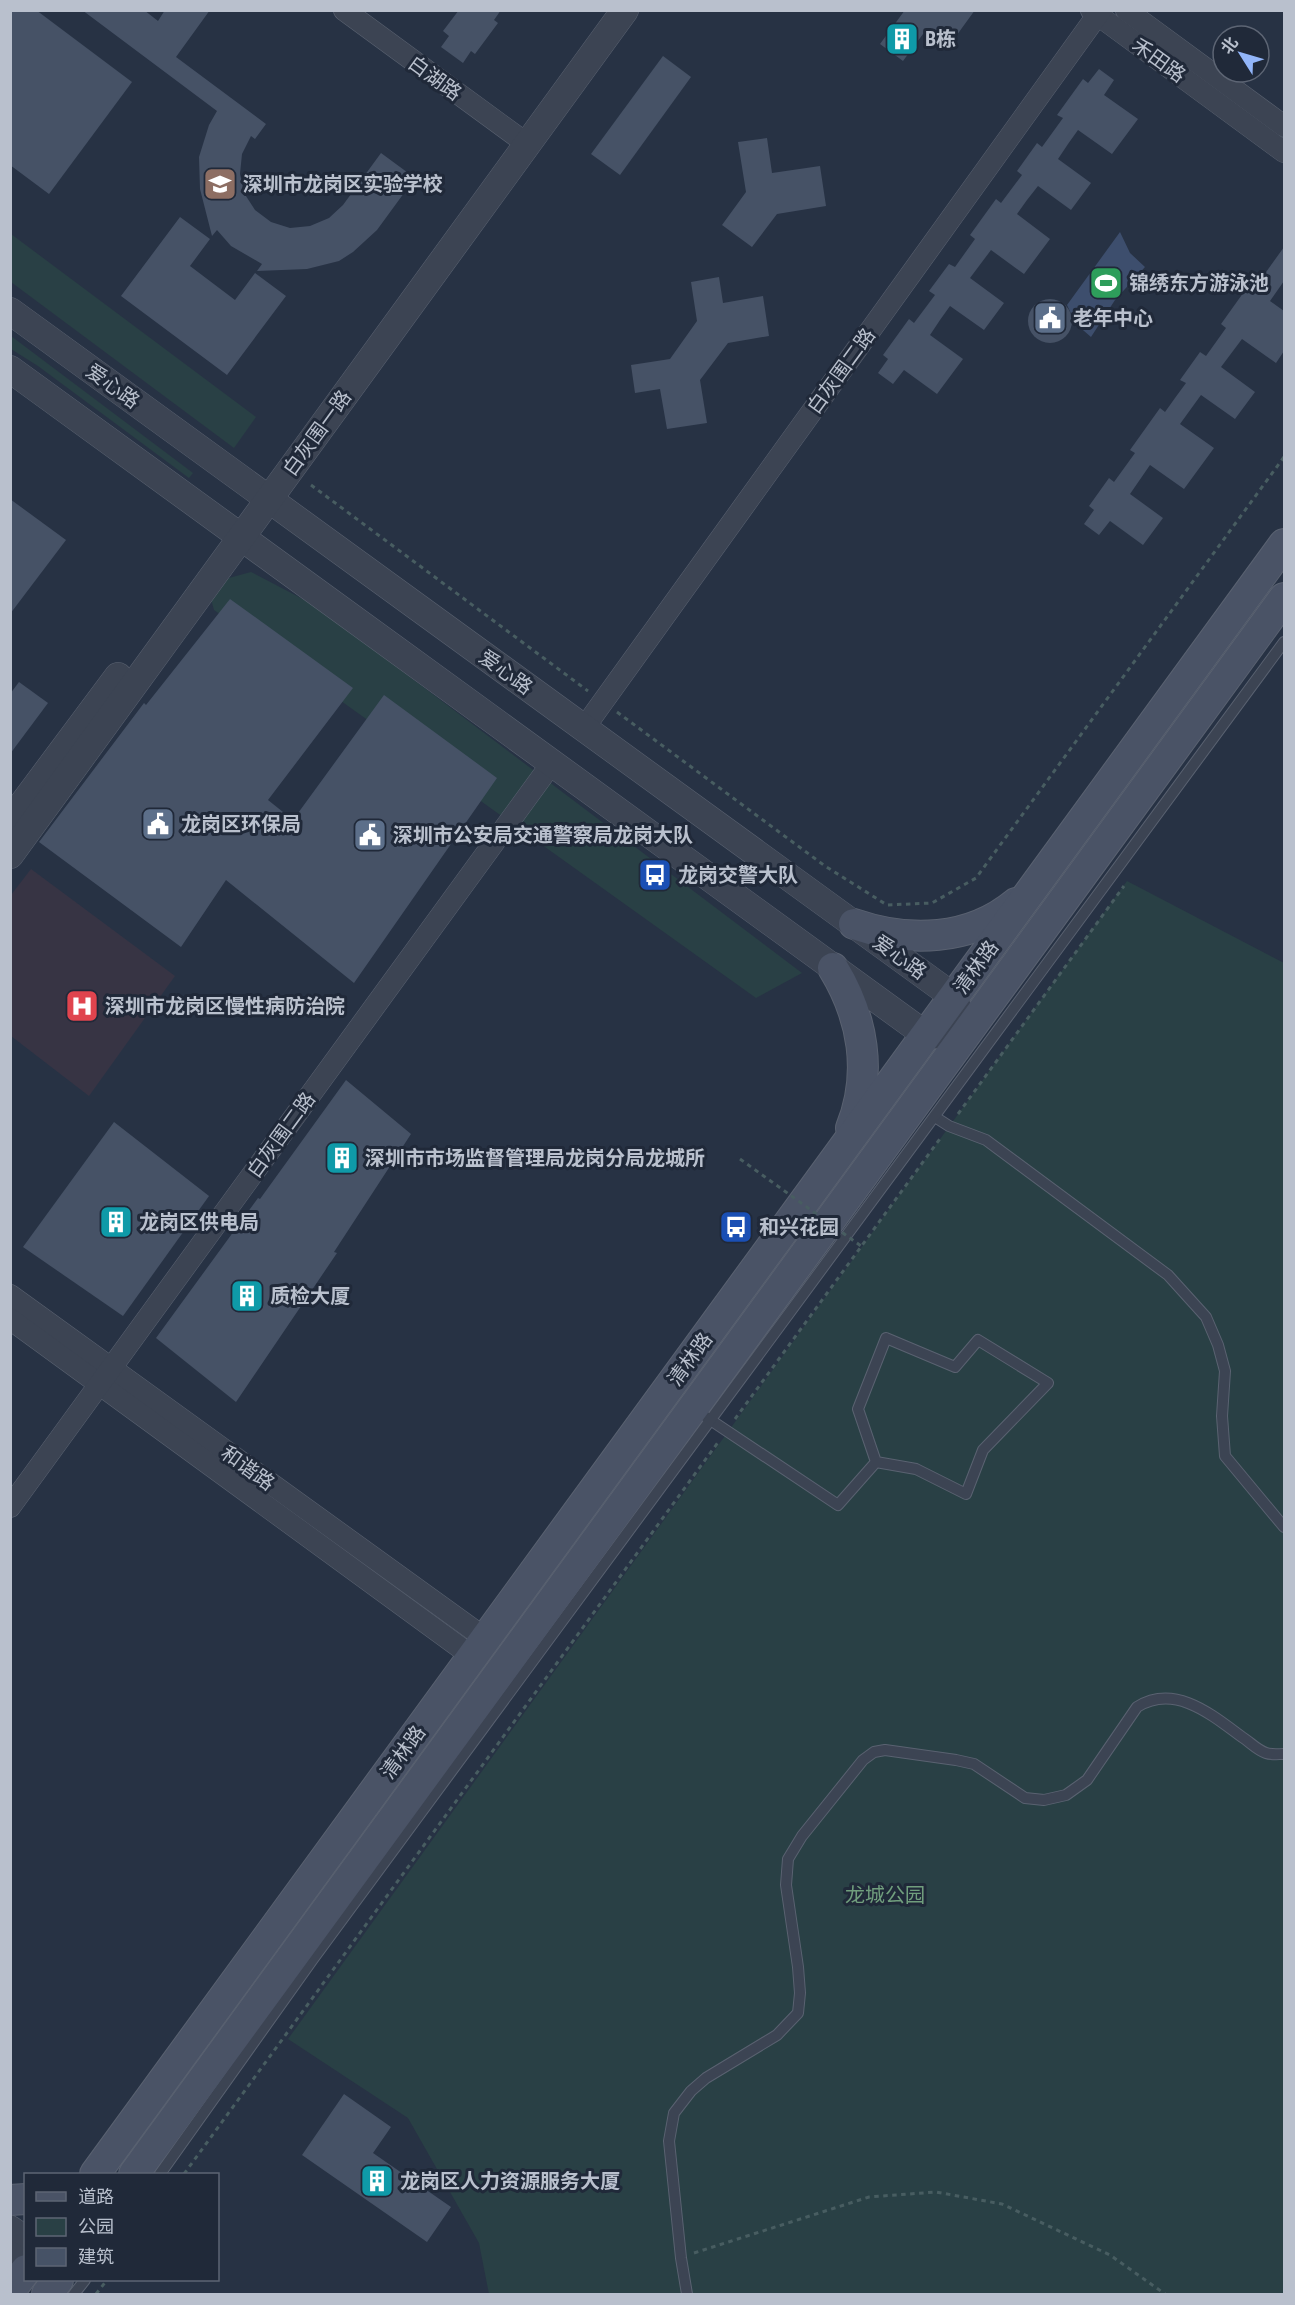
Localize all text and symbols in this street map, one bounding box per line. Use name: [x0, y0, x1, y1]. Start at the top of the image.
building icon: B栋: [884, 21, 920, 57]
north arrow: [1211, 24, 1271, 84]
place label: B栋: [925, 27, 956, 51]
street label: 禾田路: [1128, 33, 1190, 87]
text: 北: [1217, 33, 1242, 57]
street label: 白湖路: [404, 51, 466, 105]
school or university icon: 深圳市龙岗区实验学校: [202, 166, 238, 202]
place label: 深圳市龙岗区实验学校: [243, 172, 443, 196]
sports icon: 锦绣东方游泳池: [1088, 265, 1124, 301]
place label: 锦绣东方游泳池: [1129, 271, 1269, 295]
public building icon: 老年中心: [1032, 300, 1068, 336]
place label: 老年中心: [1073, 306, 1153, 330]
street label: 白灰围二路: [802, 323, 880, 419]
street label: 爱心路: [82, 359, 144, 413]
street label: 白灰围一路: [278, 385, 356, 481]
street label: 爱心路: [475, 645, 537, 699]
public building icon: 龙岗区环保局: [140, 806, 176, 842]
place label: 龙岗区环保局: [181, 812, 301, 836]
public building icon: 深圳市公安局交通警察局龙岗大队: [352, 817, 388, 853]
place label: 深圳市公安局交通警察局龙岗大队: [393, 823, 693, 847]
bus stop icon: 龙岗交警大队: [637, 857, 673, 893]
place label: 龙岗交警大队: [678, 863, 798, 887]
street label: 爱心路: [869, 930, 931, 984]
street label: 清林路: [949, 936, 1003, 998]
hospital icon: 深圳市龙岗区慢性病防治院: [64, 988, 100, 1024]
place label: 深圳市龙岗区慢性病防治院: [105, 994, 345, 1018]
street label: 白灰围二路: [242, 1087, 320, 1183]
building icon: 深圳市市场监督管理局龙岗分局龙城所: [324, 1140, 360, 1176]
place label: 深圳市市场监督管理局龙岗分局龙城所: [365, 1146, 705, 1170]
building icon: 龙岗区供电局: [98, 1204, 134, 1240]
bus stop icon: 和兴花园: [718, 1209, 754, 1245]
place label: 龙岗区供电局: [139, 1210, 259, 1234]
place label: 和兴花园: [759, 1215, 839, 1239]
building icon: 质检大厦: [229, 1278, 265, 1314]
place label: 质检大厦: [270, 1284, 350, 1308]
street label: 清林路: [663, 1328, 717, 1390]
street label: 和谐路: [217, 1441, 279, 1495]
street label: 清林路: [376, 1721, 430, 1783]
park label: 龙城公园: [845, 1883, 925, 1907]
building icon: 龙岗区人力资源服务大厦: [359, 2163, 395, 2199]
place label: 龙岗区人力资源服务大厦: [400, 2169, 620, 2193]
legend: [24, 2173, 219, 2281]
text: 道路: [78, 2186, 114, 2207]
text: 公园: [78, 2216, 114, 2237]
text: 建筑: [78, 2246, 114, 2267]

